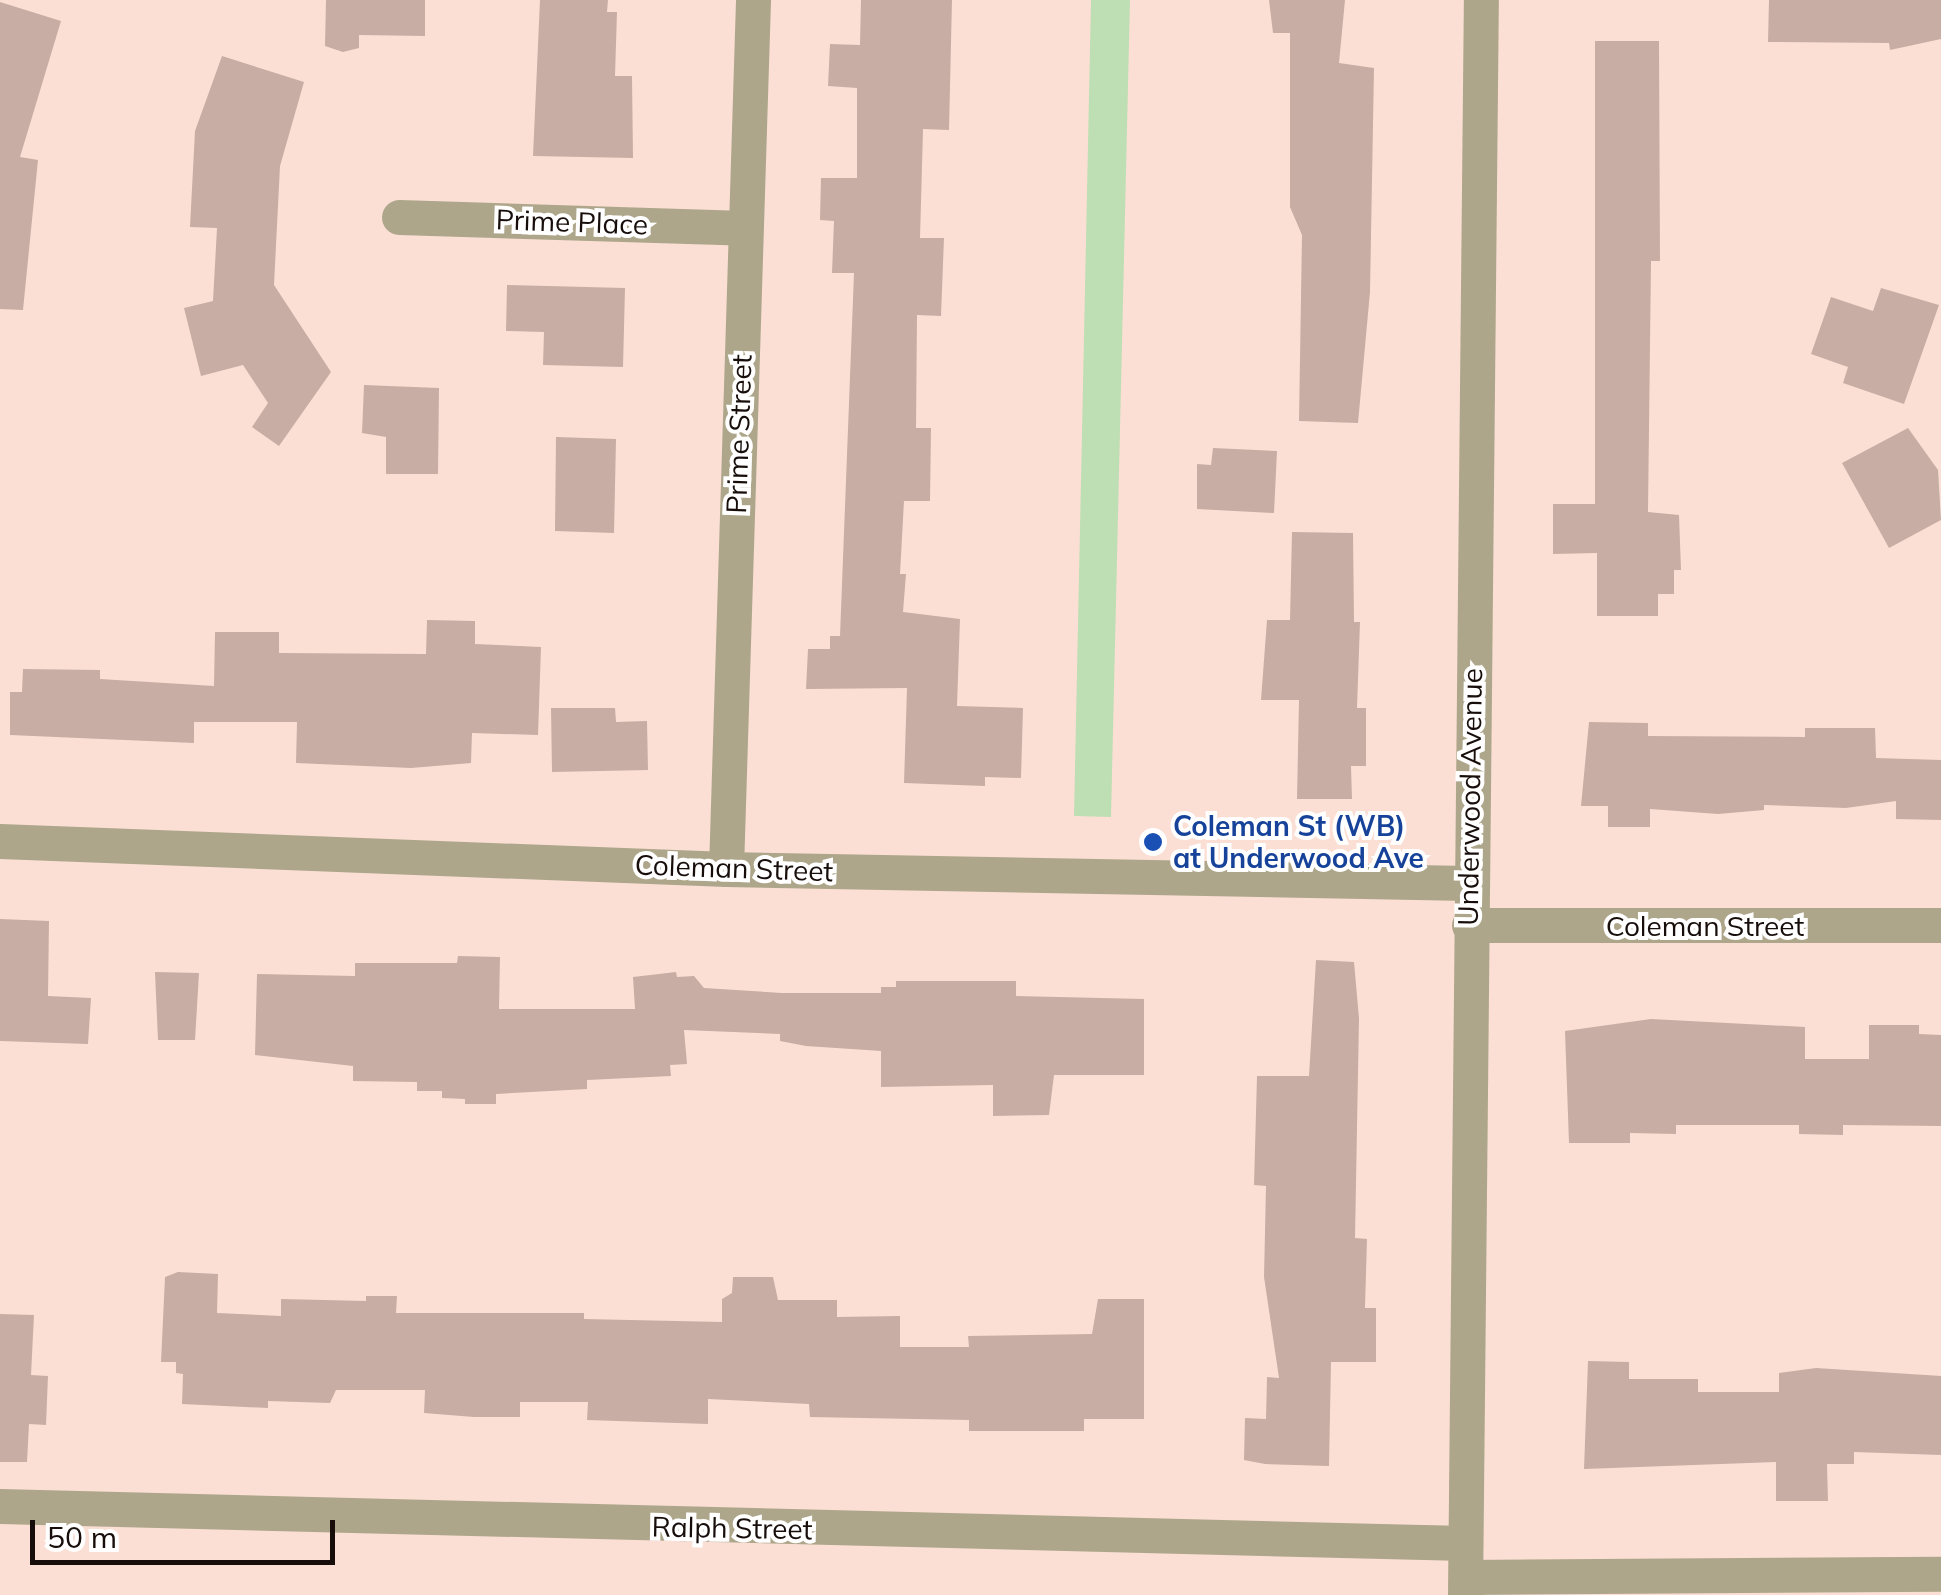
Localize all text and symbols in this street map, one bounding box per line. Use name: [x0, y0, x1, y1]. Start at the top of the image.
street label: Prime Place: [495, 203, 649, 241]
street label: Prime Street: [719, 354, 759, 514]
street label: Underwood Avenue: [1451, 668, 1489, 926]
place label: Coleman St (WB) at Underwood Ave: [1173, 809, 1424, 875]
marker: Coleman St (WB) at Underwood Ave: [1142, 831, 1164, 853]
street label: Coleman Street: [634, 848, 834, 888]
street label: Coleman Street: [1606, 909, 1804, 943]
scale bar: [35, 1500, 340, 1562]
street label: Ralph Street: [651, 1510, 813, 1546]
text: 50 m: [47, 1518, 117, 1556]

